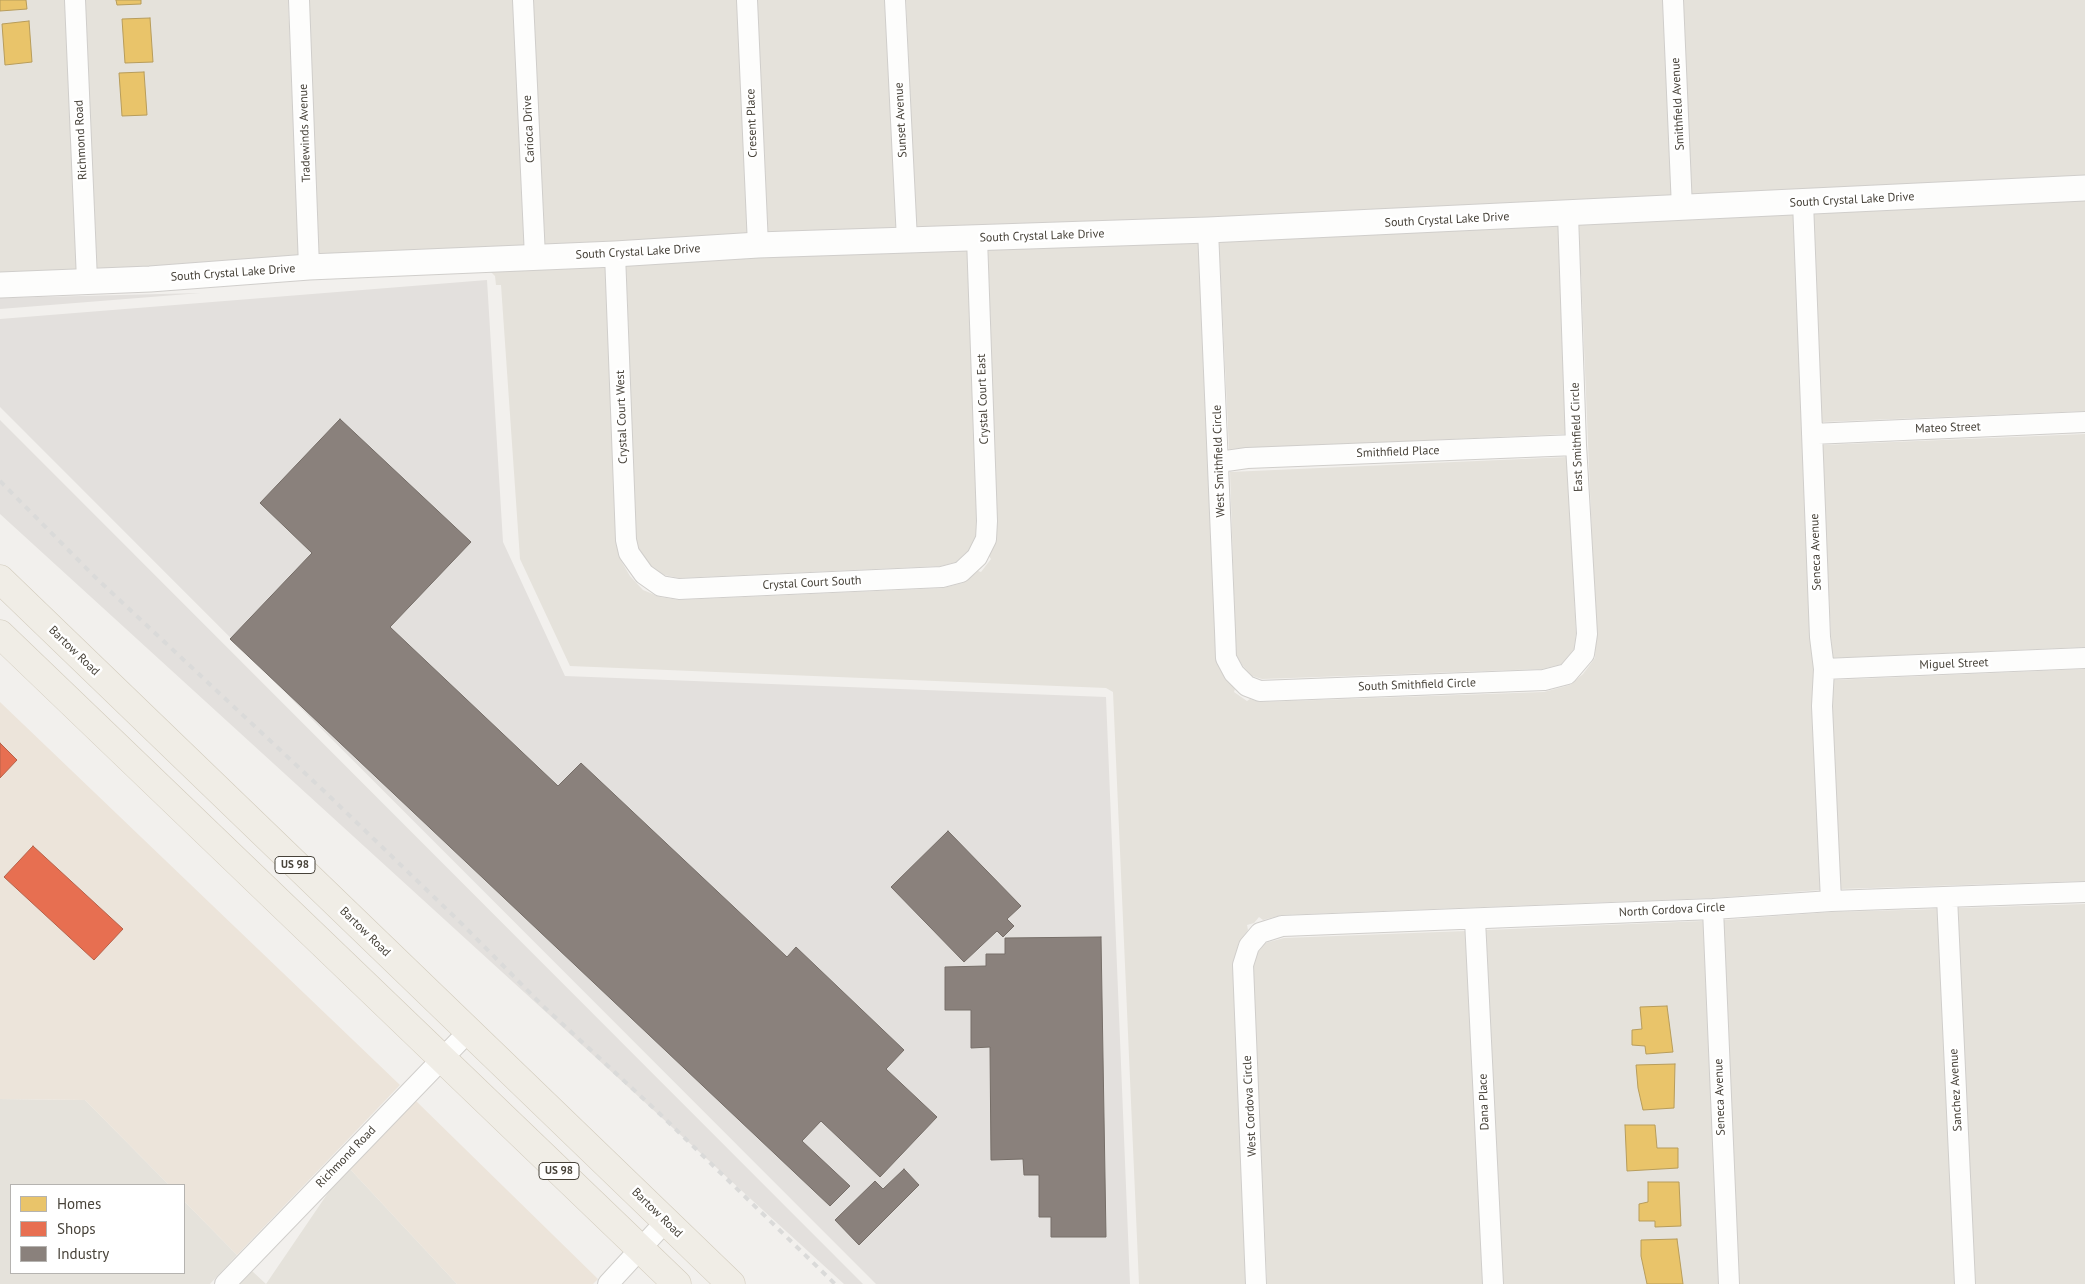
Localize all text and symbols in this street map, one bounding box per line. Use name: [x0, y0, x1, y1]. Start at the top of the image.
street label: Smithfield Avenue: [1668, 57, 1688, 151]
street label: Sunset Avenue: [892, 82, 910, 158]
street label: Tradewinds Avenue: [296, 83, 314, 183]
street label: Cresent Place: [744, 88, 760, 158]
street label: Carioca Drive: [520, 95, 538, 163]
street label: Richmond Road: [72, 100, 90, 180]
street label: South Crystal Lake Drive: [1789, 190, 1915, 210]
street label: South Crystal Lake Drive: [1384, 210, 1510, 230]
street label: South Crystal Lake Drive: [979, 227, 1105, 245]
street label: South Crystal Lake Drive: [575, 242, 701, 262]
street label: South Crystal Lake Drive: [170, 261, 296, 285]
street label: Crystal Court East: [974, 353, 992, 445]
street label: Crystal Court West: [613, 370, 631, 464]
street label: East Smithfield Circle: [1568, 382, 1586, 492]
street label: West Smithfield Circle: [1210, 404, 1228, 518]
street label: Mateo Street: [1915, 420, 1981, 436]
street label: Smithfield Place: [1356, 443, 1440, 461]
street label: Seneca Avenue: [1807, 513, 1825, 591]
street label: Crystal Court South: [762, 573, 862, 593]
street label: Bartow Road: [46, 623, 102, 679]
street label: Miguel Street: [1919, 656, 1989, 672]
street label: South Smithfield Circle: [1358, 676, 1476, 694]
road number: US 98: [275, 856, 315, 874]
street label: North Cordova Circle: [1618, 900, 1726, 920]
street label: Bartow Road: [337, 904, 393, 960]
street label: Sanchez Avenue: [1947, 1048, 1965, 1132]
street label: West Cordova Circle: [1240, 1055, 1260, 1157]
street label: Seneca Avenue: [1711, 1058, 1729, 1136]
street label: Dana Place: [1476, 1073, 1492, 1131]
street label: Richmond Road: [313, 1123, 379, 1191]
road number: US 98: [539, 1162, 579, 1180]
legend: [10, 1184, 185, 1274]
street label: Bartow Road: [629, 1185, 685, 1241]
text: Homes: [57, 1194, 101, 1213]
text: Shops: [57, 1219, 96, 1238]
text: Industry: [57, 1244, 109, 1263]

